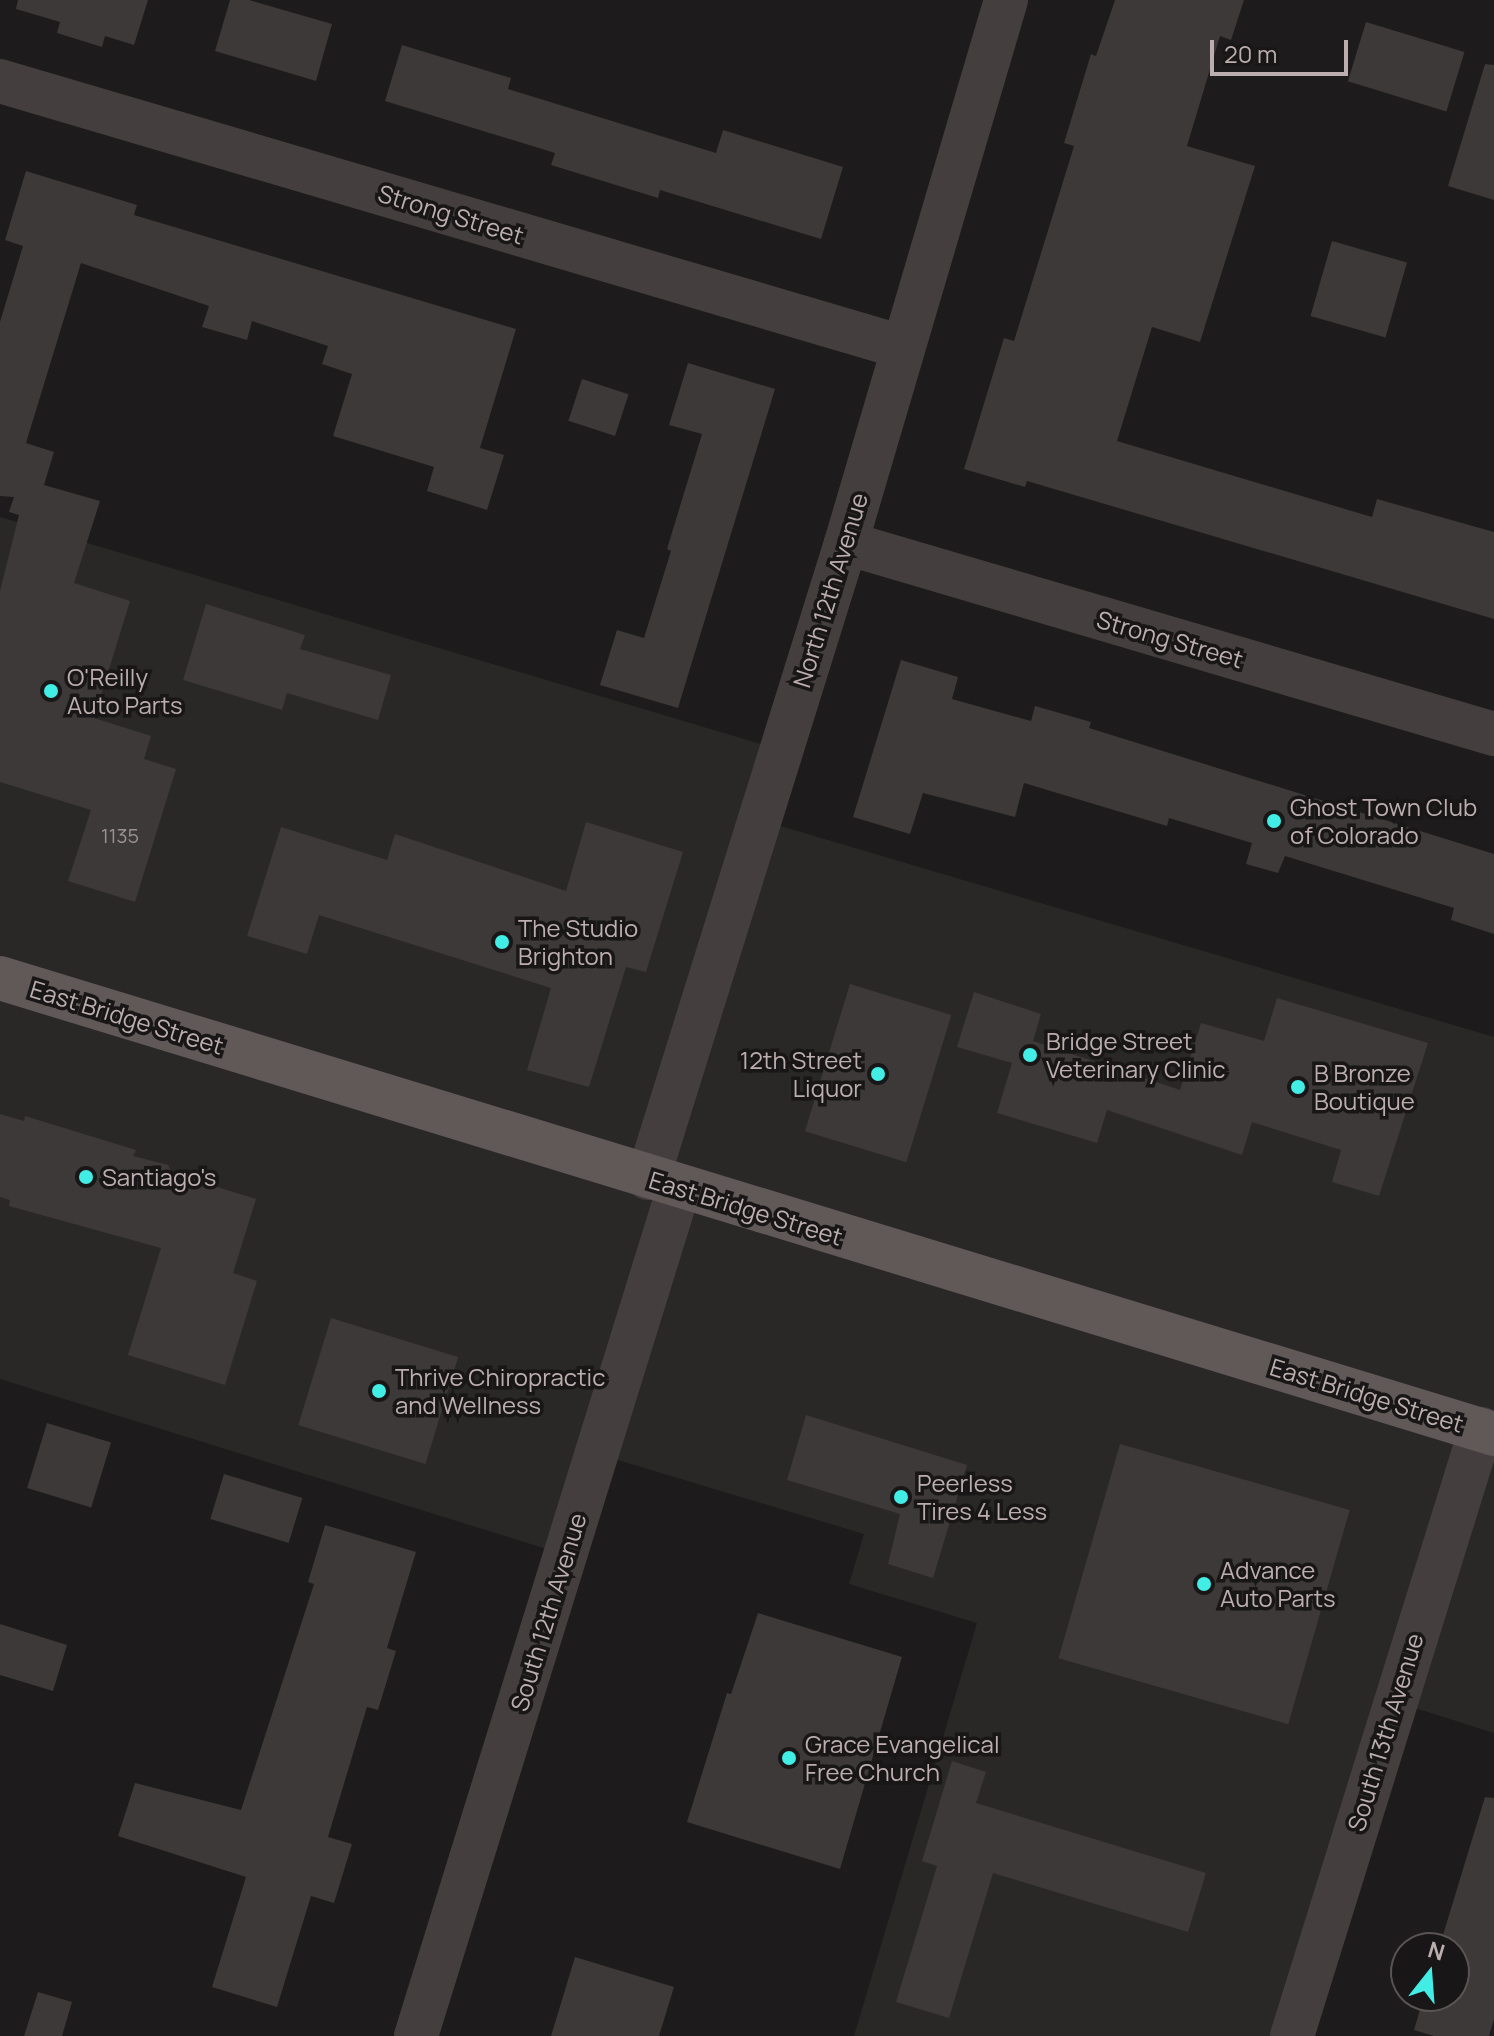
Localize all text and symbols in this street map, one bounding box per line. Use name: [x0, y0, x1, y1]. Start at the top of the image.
scale bar: [1214, 24, 1352, 74]
text: 20 m: [1224, 37, 1277, 70]
street label: Strong Street: [375, 178, 527, 250]
street label: North 12th Avenue: [787, 489, 873, 691]
street label: Strong Street: [1094, 604, 1246, 674]
place label: O'Reilly Auto Parts: [67, 663, 183, 719]
marker: O'Reilly Auto Parts: [42, 682, 60, 700]
place label: Ghost Town Club of Colorado: [1290, 793, 1477, 849]
marker: Ghost Town Club of Colorado: [1265, 812, 1283, 830]
house number: 1135: [101, 823, 139, 847]
place label: The Studio Brighton: [518, 914, 638, 970]
marker: The Studio Brighton: [493, 933, 511, 951]
street label: East Bridge Street: [27, 974, 227, 1060]
place label: Bridge Street Veterinary Clinic: [1046, 1027, 1226, 1083]
place label: 12th Street Liquor: [740, 1046, 862, 1102]
marker: Bridge Street Veterinary Clinic: [1021, 1046, 1039, 1064]
place label: B Bronze Boutique: [1314, 1059, 1415, 1115]
marker: 12th Street Liquor: [869, 1065, 887, 1083]
marker: B Bronze Boutique: [1289, 1078, 1307, 1096]
place label: Santiago's: [102, 1163, 216, 1191]
street label: East Bridge Street: [646, 1165, 846, 1251]
marker: Santiago's: [77, 1168, 95, 1186]
street label: East Bridge Street: [1267, 1352, 1467, 1438]
place label: Thrive Chiropractic and Wellness: [395, 1363, 606, 1419]
marker: Thrive Chiropractic and Wellness: [370, 1382, 388, 1400]
place label: Peerless Tires 4 Less: [917, 1469, 1047, 1525]
marker: Peerless Tires 4 Less: [892, 1488, 910, 1506]
street label: South 12th Avenue: [504, 1509, 592, 1715]
place label: Advance Auto Parts: [1220, 1556, 1336, 1612]
marker: Advance Auto Parts: [1195, 1575, 1213, 1593]
street label: South 13th Avenue: [1341, 1630, 1429, 1834]
place label: Grace Evangelical Free Church: [805, 1730, 999, 1786]
marker: Grace Evangelical Free Church: [780, 1749, 798, 1767]
north arrow: [1390, 1932, 1470, 2012]
text: N: [1424, 1934, 1448, 1968]

